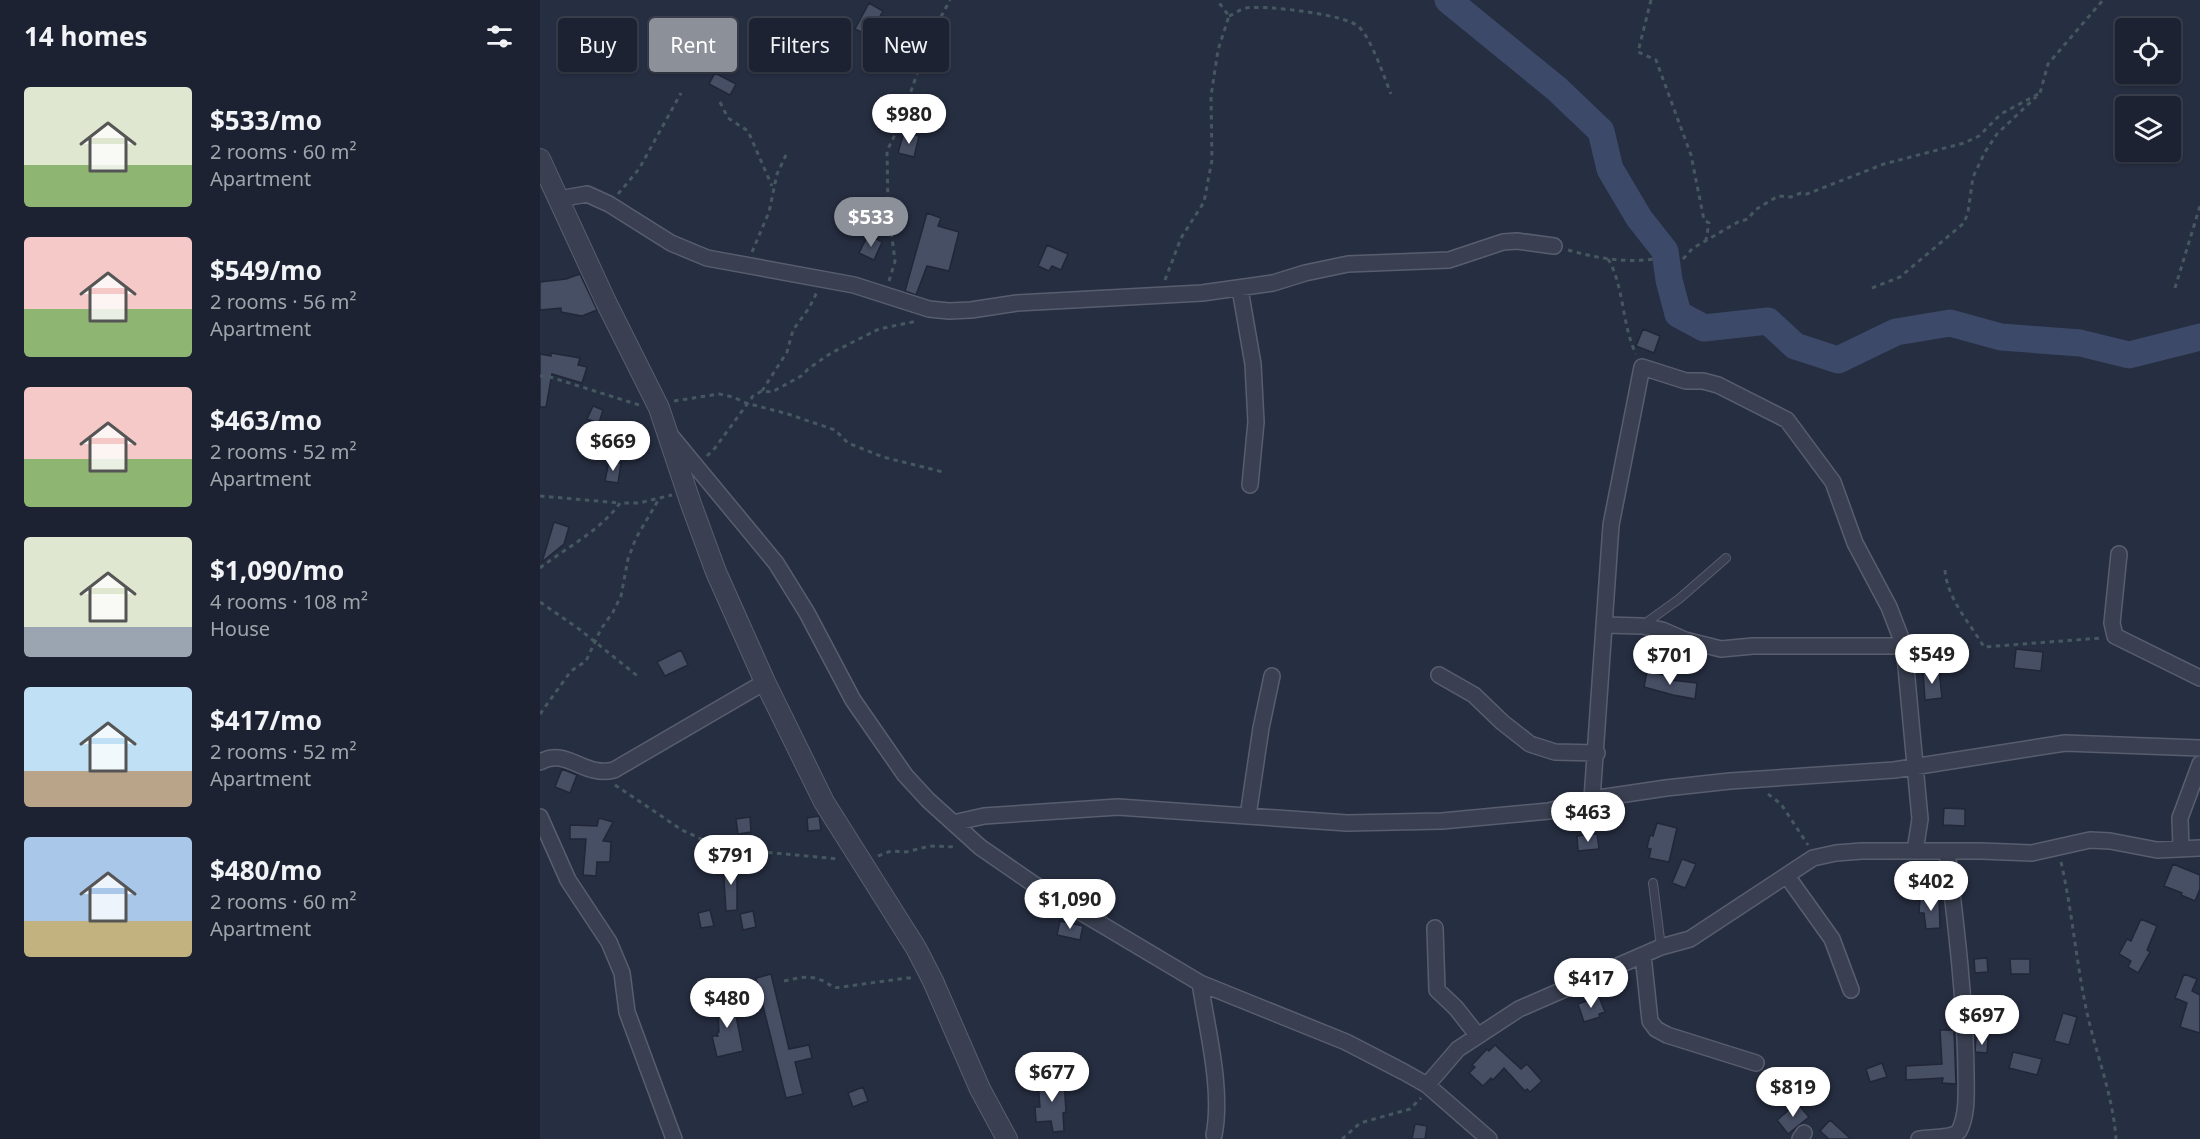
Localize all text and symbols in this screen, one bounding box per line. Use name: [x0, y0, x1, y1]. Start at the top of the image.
text: 14 homes: [24, 18, 148, 54]
chip: Buy: [558, 18, 637, 72]
chip: Rent: [649, 18, 737, 72]
chip: Filters: [749, 18, 851, 72]
chip: New: [863, 18, 949, 72]
map controls: [2115, 18, 2181, 162]
button: locate: [2115, 18, 2181, 84]
icon: filters: [483, 20, 516, 53]
pin: $980: [873, 94, 945, 145]
button: layers: [2115, 96, 2181, 162]
text: $980: [886, 100, 932, 127]
text: $533/mo: [210, 102, 322, 138]
icon: home: [72, 111, 144, 183]
text: 2 rooms · 60 m²: [210, 138, 357, 165]
text: Apartment: [210, 165, 311, 192]
pin: $533: [835, 197, 907, 248]
text: $533: [848, 203, 894, 230]
text: $549/mo: [210, 252, 322, 288]
icon: home: [72, 261, 144, 333]
text: 2 rooms · 56 m²: [210, 288, 357, 315]
text: Apartment: [210, 315, 311, 342]
text: $463/mo: [210, 402, 322, 438]
icon: home: [72, 411, 144, 483]
pin: $669: [577, 421, 649, 472]
text: $669: [590, 427, 636, 454]
text: 2 rooms · 52 m²: [210, 438, 357, 465]
text: Apartment: [210, 465, 311, 492]
text: $1,090/mo: [210, 552, 344, 588]
icon: home: [72, 561, 144, 633]
text: 4 rooms · 108 m²: [210, 588, 368, 615]
text: House: [210, 615, 270, 642]
pin: $549: [1896, 634, 1968, 685]
pin: $701: [1634, 635, 1706, 686]
text: $549: [1909, 640, 1955, 667]
text: $701: [1647, 641, 1693, 668]
text: $417/mo: [210, 702, 322, 738]
icon: home: [72, 711, 144, 783]
text: 2 rooms · 52 m²: [210, 738, 357, 765]
text: Apartment: [210, 765, 311, 792]
pin: $463: [1552, 792, 1624, 843]
text: $463: [1565, 798, 1611, 825]
pin: $791: [695, 835, 767, 886]
text: $791: [708, 841, 754, 868]
text: $480/mo: [210, 852, 322, 888]
icon: home: [72, 861, 144, 933]
pin: $402: [1895, 861, 1967, 912]
text: $402: [1908, 867, 1954, 894]
pin: $1,090: [1021, 879, 1119, 930]
text: $1,090: [1039, 885, 1101, 912]
text: 2 rooms · 60 m²: [210, 888, 357, 915]
text: Apartment: [210, 915, 311, 942]
pin: $417: [1555, 958, 1627, 1009]
text: $417: [1568, 964, 1614, 991]
pin: $480: [691, 978, 763, 1029]
text: $480: [704, 984, 750, 1011]
pin: $697: [1946, 995, 2018, 1046]
text: $697: [1959, 1001, 2005, 1028]
pin: $677: [1016, 1052, 1088, 1103]
text: $677: [1029, 1058, 1075, 1085]
pin: $819: [1757, 1067, 1829, 1118]
text: $819: [1770, 1073, 1816, 1100]

